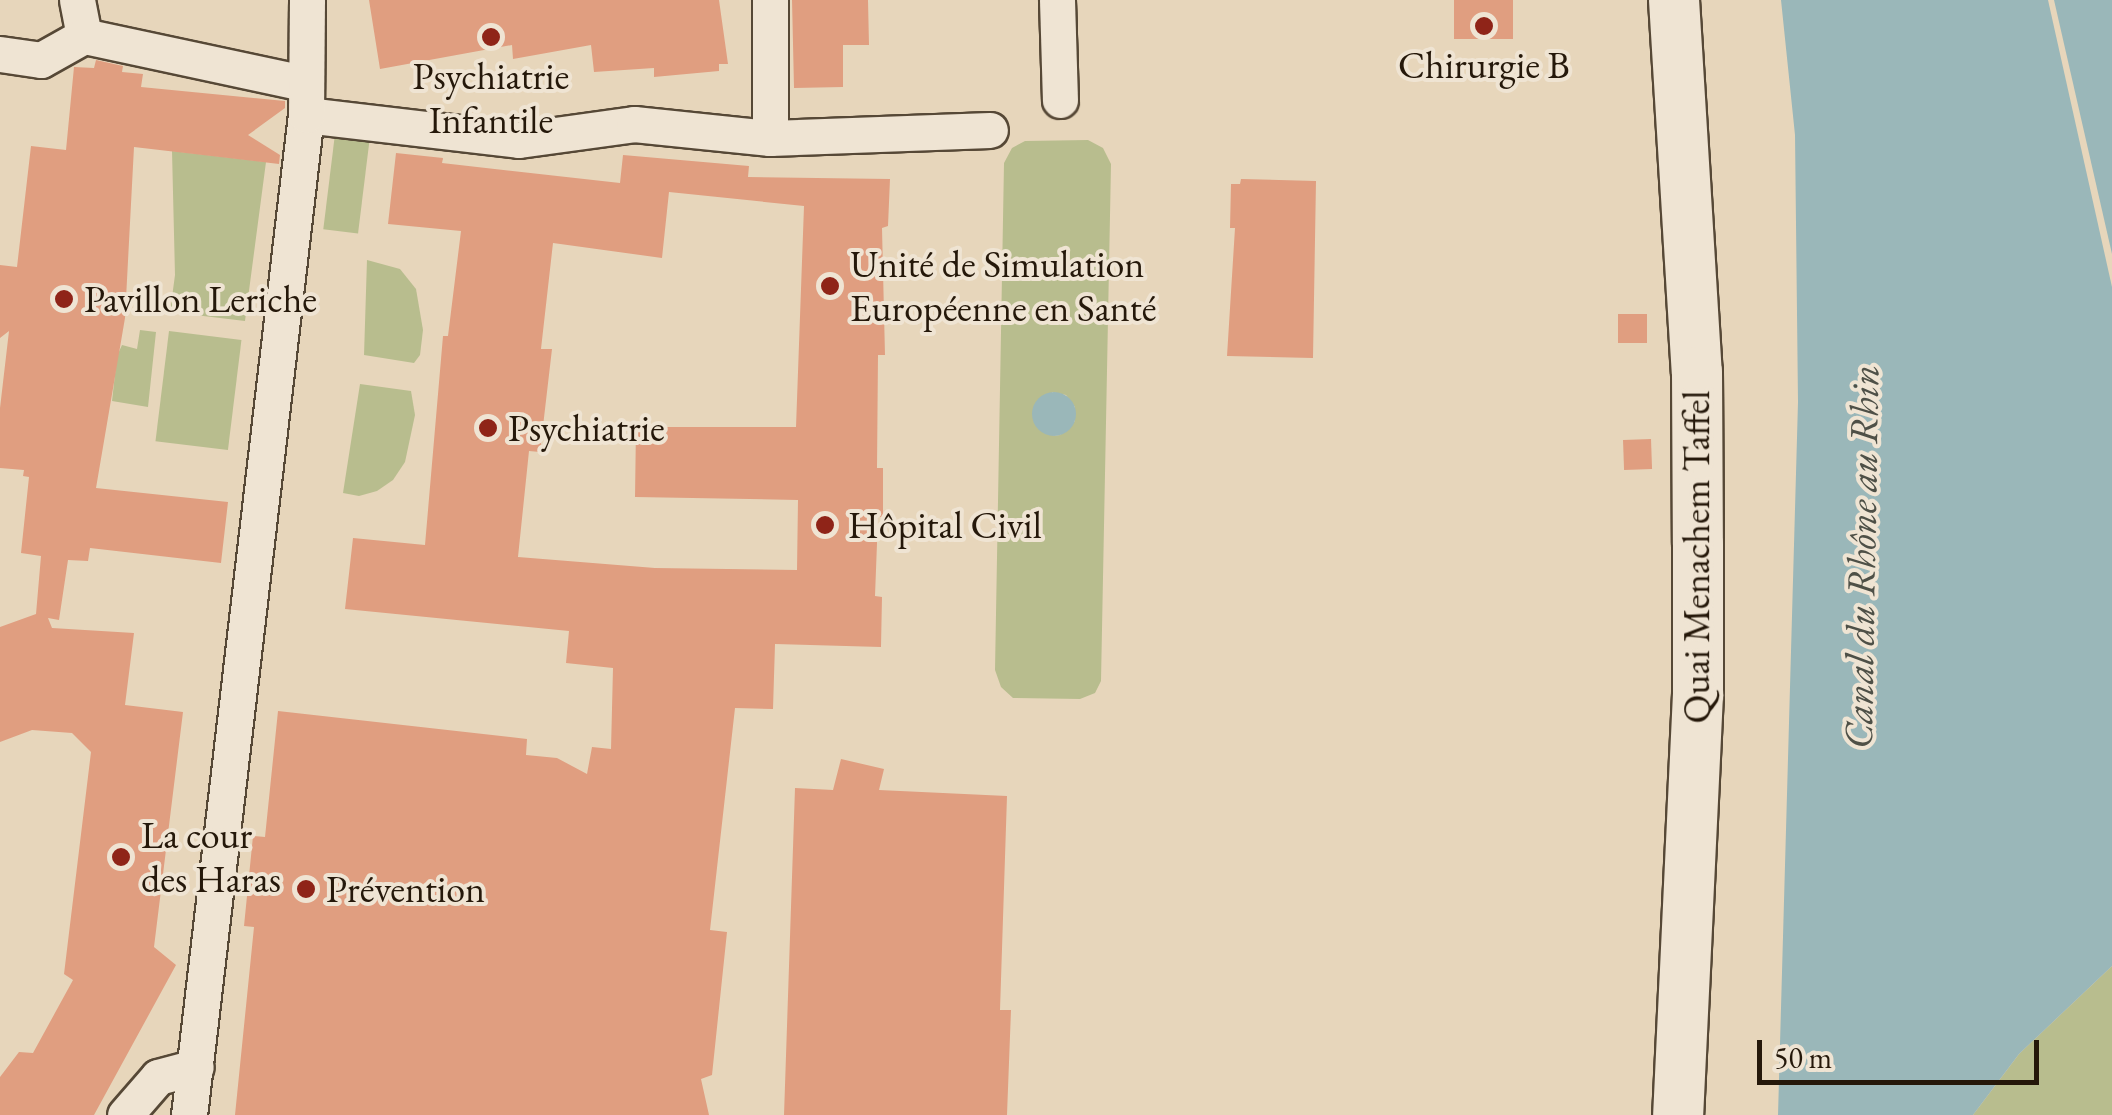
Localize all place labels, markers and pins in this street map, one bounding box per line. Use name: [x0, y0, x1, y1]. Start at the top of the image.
marker: Chirurgie B: [1473, 15, 1495, 37]
marker: Psychiatrie Infantile: [480, 26, 502, 48]
place label: Chirurgie B: [1398, 42, 1570, 88]
place label: Psychiatrie Infantile: [413, 53, 569, 142]
place label: Unité de Simulation Européenne en Santé: [850, 241, 1157, 330]
marker: Unité de Simulation Européenne en Santé: [819, 275, 841, 297]
place label: Pavillon Leriche: [84, 276, 317, 322]
marker: Pavillon Leriche: [53, 288, 75, 310]
place label: Psychiatrie: [508, 405, 665, 451]
marker: Psychiatrie: [477, 417, 499, 439]
place label: Hôpital Civil: [848, 502, 1042, 548]
marker: Hôpital Civil: [812, 512, 838, 538]
place label: La cour des Haras: [141, 812, 281, 902]
marker: La cour des Haras: [110, 846, 132, 868]
place label: Prévention: [326, 866, 485, 912]
marker: Prévention: [295, 878, 317, 900]

